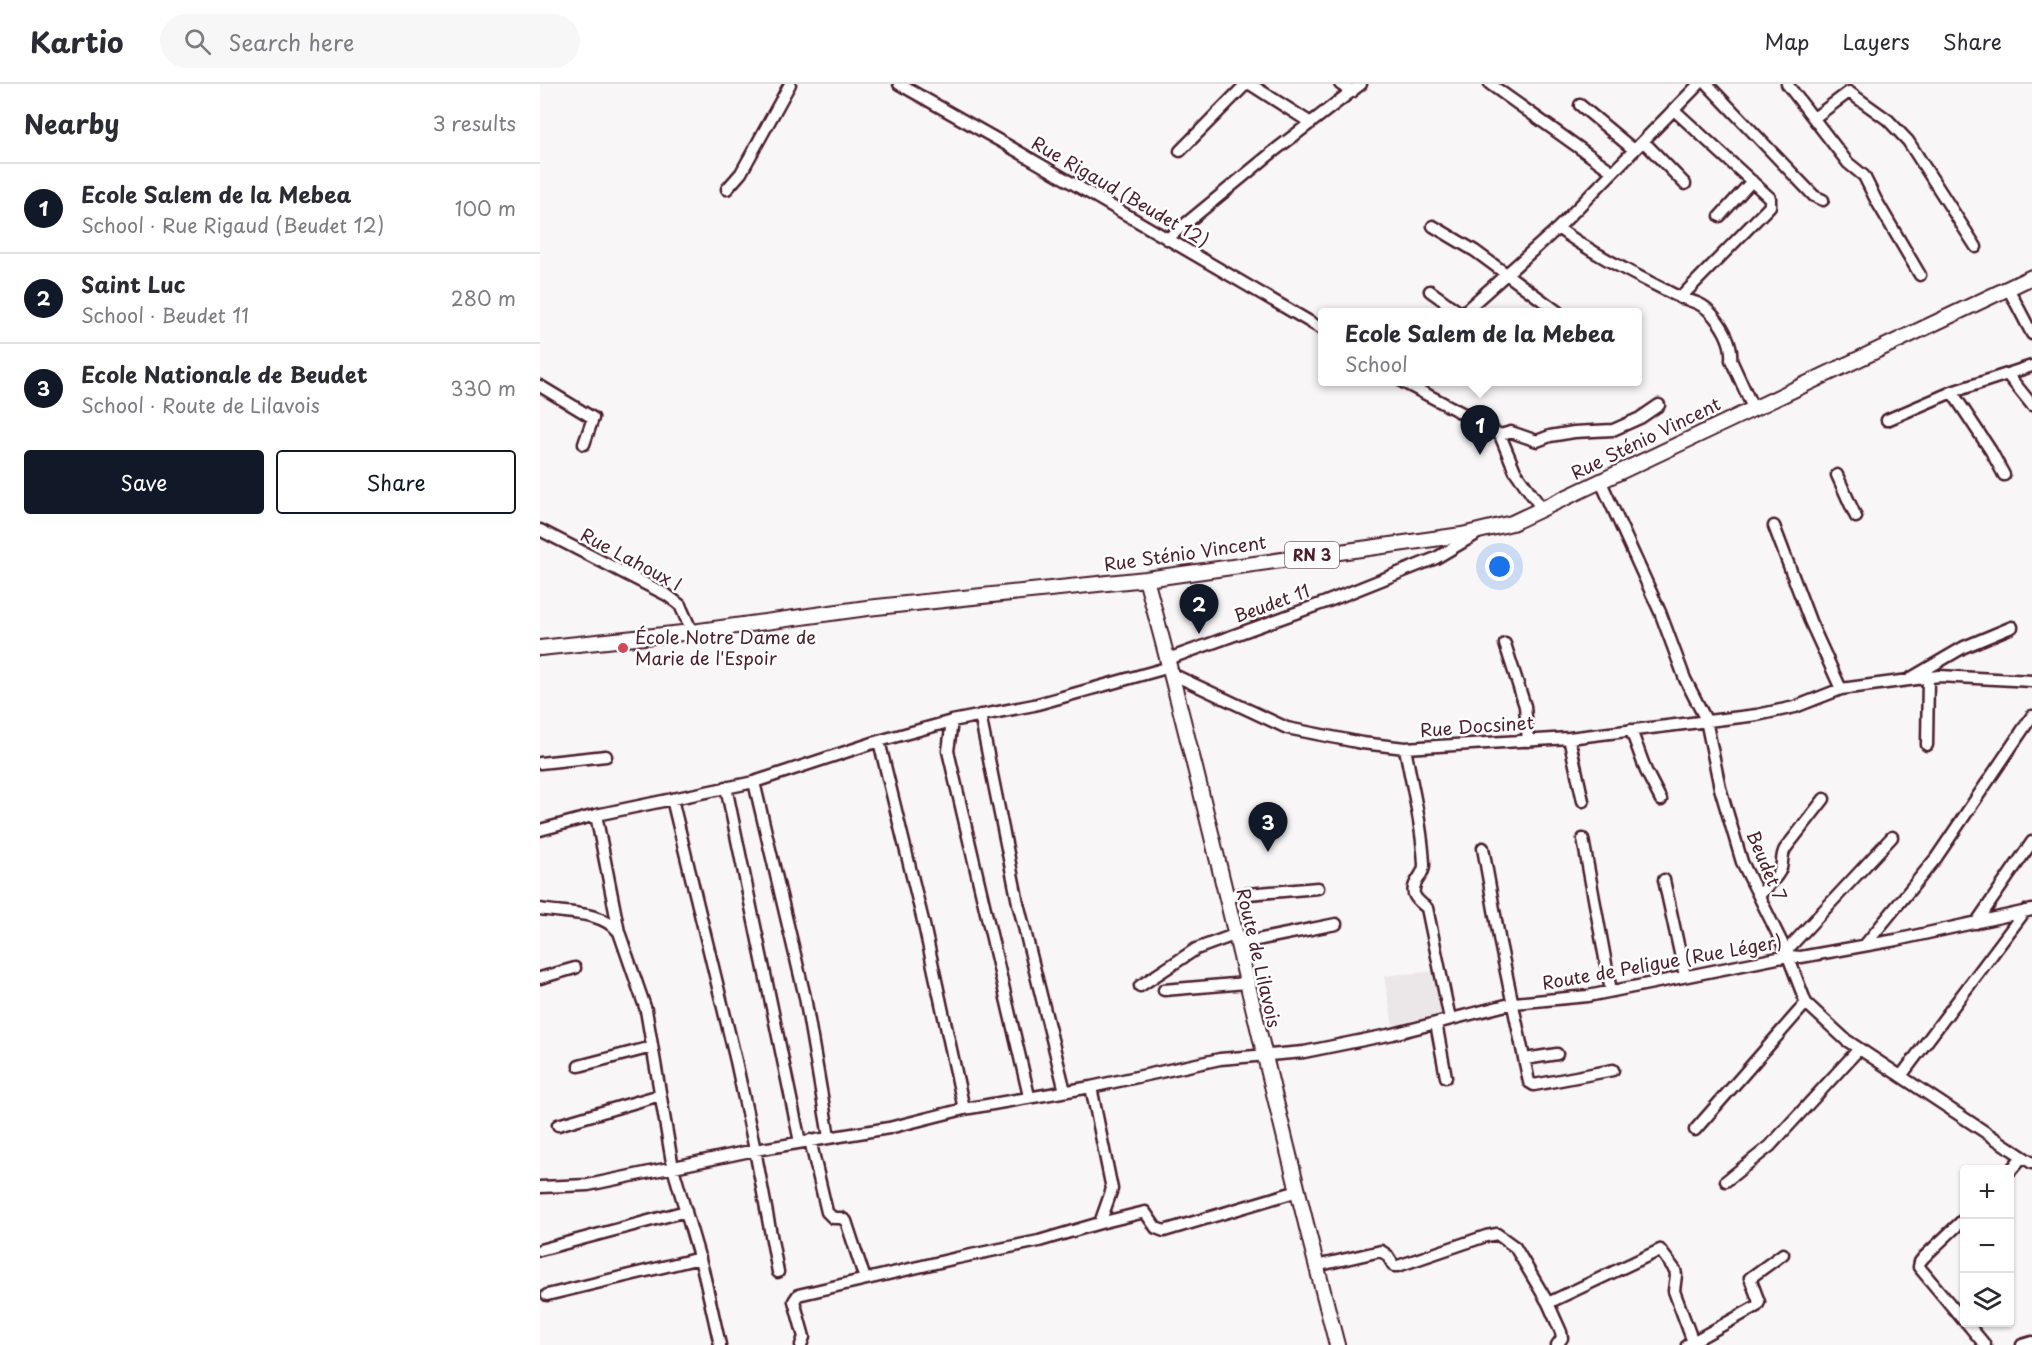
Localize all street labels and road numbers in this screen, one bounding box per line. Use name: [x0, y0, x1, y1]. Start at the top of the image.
street label: Rue Rigaud (Beudet 12): [1027, 129, 1214, 253]
street label: Rue Sténio Vincent: [1566, 390, 1725, 486]
street label: Rue Lahoux I: [576, 521, 687, 597]
street label: Rue Sténio Vincent: [1102, 528, 1268, 577]
road number: RN 3: [1285, 542, 1339, 568]
street label: Beudet 11: [1230, 576, 1313, 629]
street label: Rue Docsinet: [1419, 708, 1535, 743]
street label: Beudet 7: [1740, 826, 1794, 905]
street label: Route de Lilavois: [1230, 885, 1289, 1030]
street label: Route de Peligue (Rue Léger): [1539, 927, 1784, 996]

